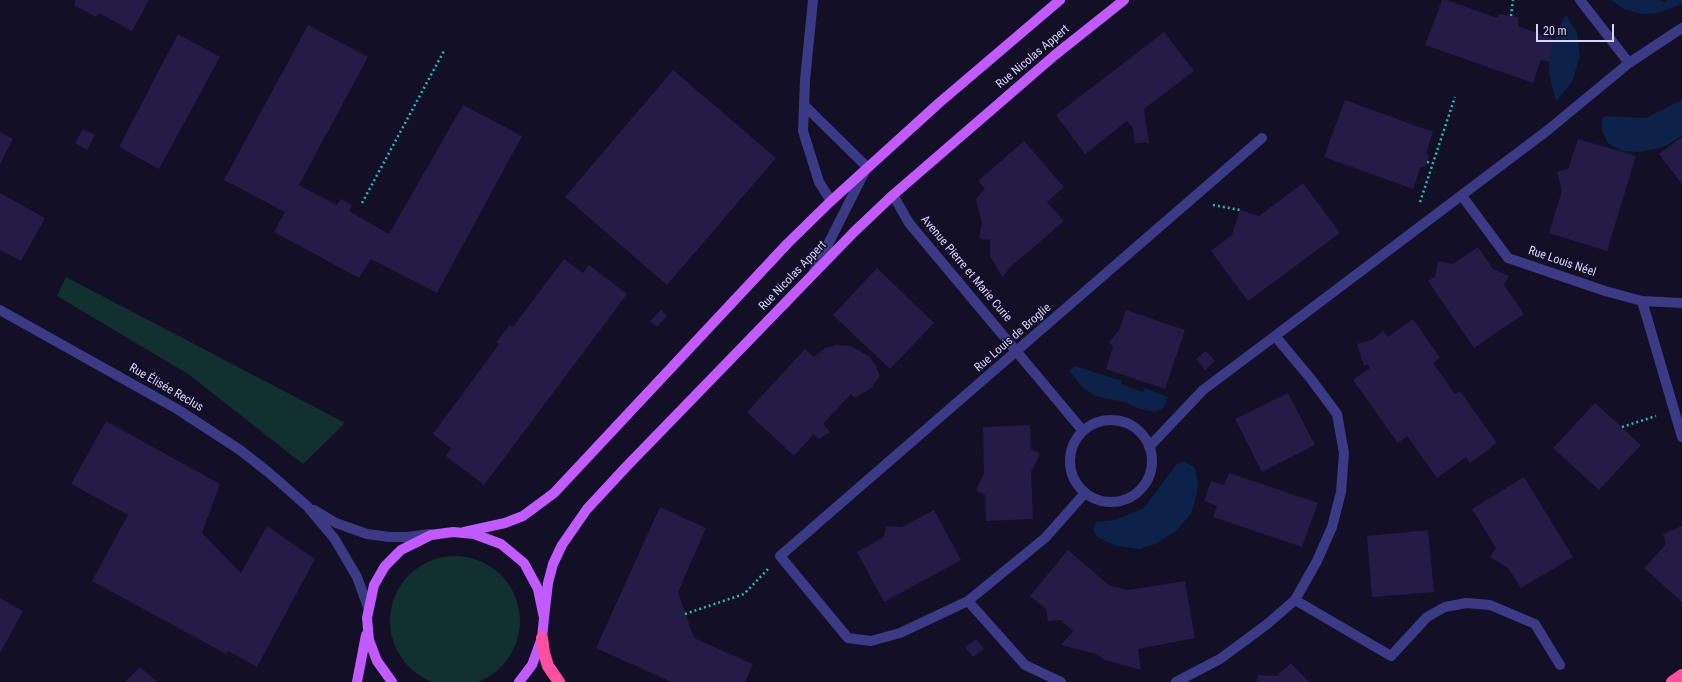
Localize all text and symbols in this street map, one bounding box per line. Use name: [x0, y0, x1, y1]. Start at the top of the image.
scale bar: [1538, 16, 1616, 42]
street label: Rue Nicolas Appert: [994, 22, 1072, 92]
text: 20 m: [1543, 24, 1567, 38]
street label: Avenue Pierre et Marie Curie: [917, 213, 1015, 325]
street label: Rue Nicolas Appert: [756, 238, 830, 314]
street label: Rue Louis Néel: [1526, 244, 1598, 280]
street label: Rue Louis de Broglie: [972, 301, 1054, 375]
street label: Rue Élisée Reclus: [126, 361, 206, 415]

